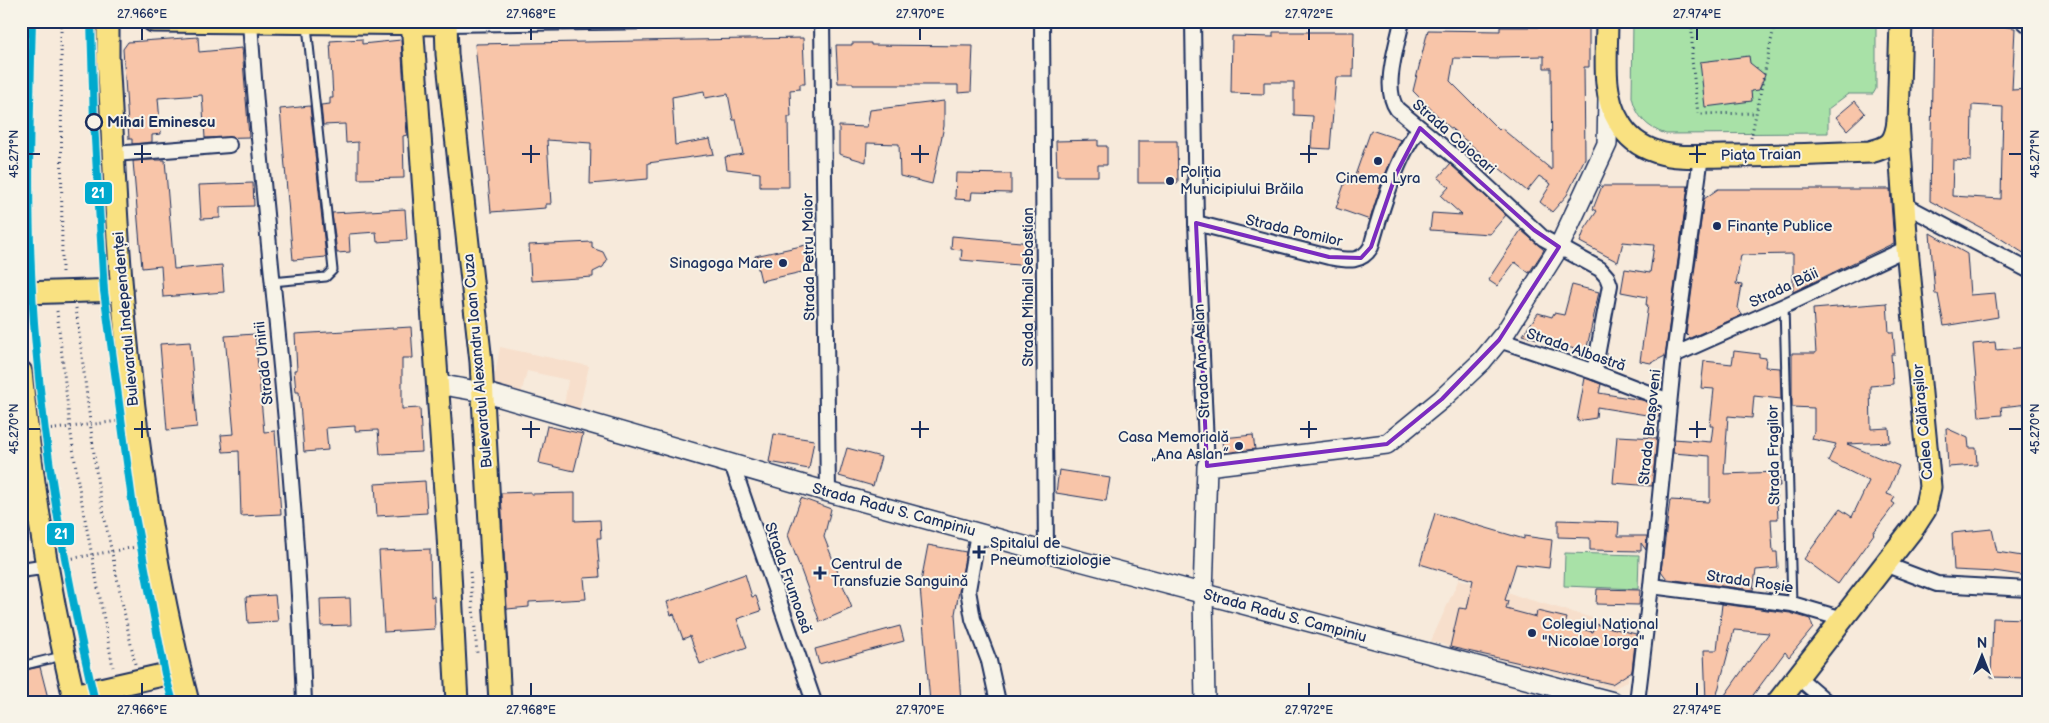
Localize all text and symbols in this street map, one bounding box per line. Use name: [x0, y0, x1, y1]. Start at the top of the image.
text: 27.966°E: [117, 7, 167, 22]
text: 27.968°E: [506, 7, 556, 22]
text: 27.970°E: [896, 7, 944, 22]
text: 27.972°E: [1285, 7, 1333, 22]
text: 27.974°E: [1673, 7, 1721, 22]
street label: Strada Cojocari: [1408, 95, 1500, 179]
marker: Mihai Eminescu: [85, 113, 103, 131]
place label: Mihai Eminescu: [107, 113, 215, 132]
text: 45.271°N: [7, 130, 22, 178]
text: 45.271°N: [2028, 130, 2043, 178]
street label: Piața Traian: [1721, 145, 1801, 165]
marker: Cinema Lyra: [1372, 155, 1384, 167]
place label: Poliția Municipiului Brăila: [1180, 163, 1304, 199]
place label: Cinema Lyra: [1336, 169, 1420, 188]
marker: Poliția Municipiului Brăila: [1164, 175, 1176, 187]
line badge: 21: [84, 181, 113, 205]
text: 21: [91, 185, 105, 202]
street label: Strada Petru Maior: [798, 193, 820, 321]
street label: Strada Mihail Sebastian: [1019, 207, 1038, 367]
street label: Strada Pomilor: [1244, 211, 1345, 252]
place label: Finanțe Publice: [1727, 217, 1833, 236]
marker: Finanțe Publice: [1711, 220, 1723, 232]
street label: Bulevardul Independenței: [109, 231, 143, 407]
street label: Bulevardul Alexandru Ioan Cuza: [459, 253, 497, 469]
place label: Sinagoga Mare: [670, 254, 773, 273]
marker: Sinagoga Mare: [777, 257, 789, 269]
street label: Strada Băii: [1746, 264, 1822, 312]
street label: Strada Ana Aslan: [1190, 303, 1214, 419]
street label: Strada Unirii: [250, 320, 278, 406]
street label: Strada Albastră: [1524, 324, 1628, 376]
street label: Calea Călărașilor: [1908, 363, 1938, 481]
street label: Strada Brașoveni: [1634, 368, 1666, 486]
text: 45.270°N: [7, 403, 22, 455]
text: 45.270°N: [2028, 403, 2043, 455]
street label: Strada Fragilor: [1764, 404, 1784, 505]
place label: Casa Memorială „Ana Aslan”: [1118, 428, 1229, 464]
marker: Casa Memorială „Ana Aslan”: [1233, 440, 1245, 452]
street label: Strada Radu S. Campiniu: [810, 479, 978, 541]
street label: Strada Frumoasă: [760, 520, 816, 636]
line badge: 21: [46, 522, 75, 546]
text: 21: [54, 526, 68, 543]
place label: Spitalul de Pneumoftiziologie: [990, 534, 1111, 570]
marker: Spitalul de Pneumoftiziologie: [972, 545, 986, 559]
place label: Centrul de Transfuzie Sanguină: [831, 555, 968, 591]
marker: Centrul de Transfuzie Sanguină: [813, 566, 827, 580]
street label: Strada Roșie: [1705, 567, 1795, 598]
street label: Strada Radu S. Campiniu: [1201, 585, 1369, 647]
place label: Colegiul Național "Nicolae Iorga": [1542, 615, 1658, 651]
marker: Colegiul Național "Nicolae Iorga": [1526, 627, 1538, 639]
north arrow: [1956, 630, 2006, 680]
text: N: [1977, 635, 1987, 652]
text: 27.966°E: [117, 703, 167, 718]
text: 27.968°E: [506, 703, 556, 718]
text: 27.970°E: [896, 703, 944, 718]
text: 27.972°E: [1285, 703, 1333, 718]
text: 27.974°E: [1673, 703, 1721, 718]

